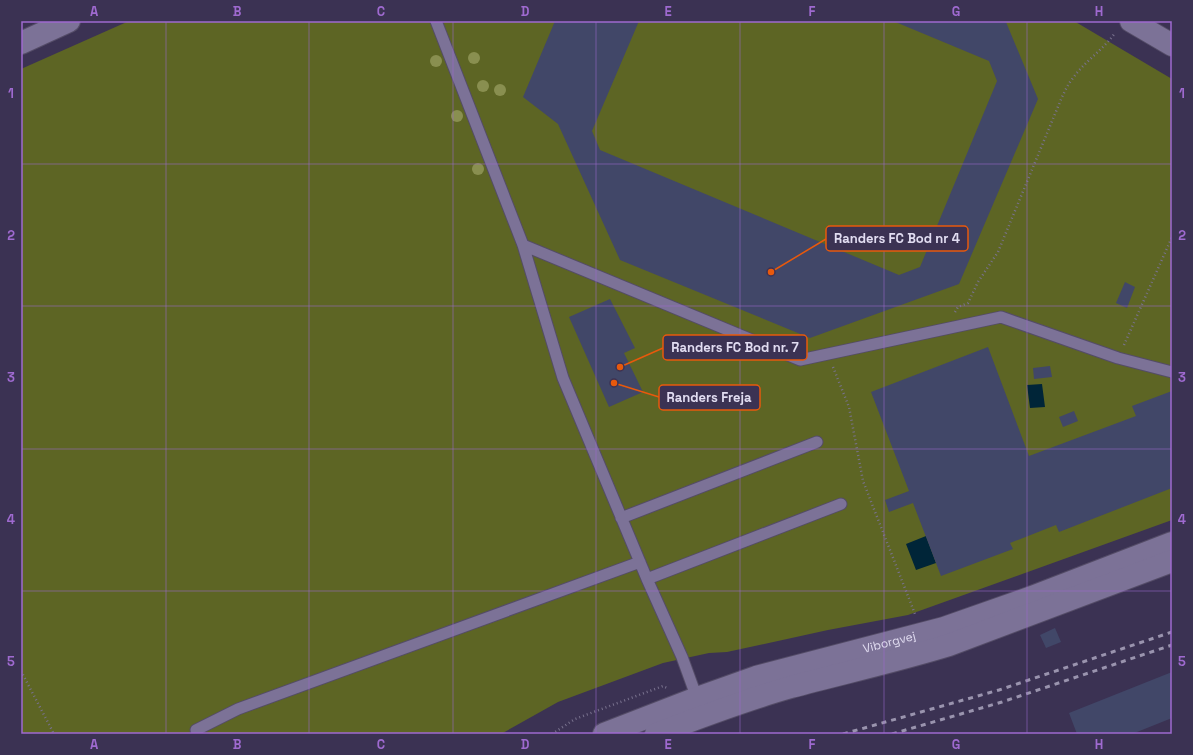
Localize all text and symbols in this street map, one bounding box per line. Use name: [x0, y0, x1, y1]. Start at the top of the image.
text: A: [90, 3, 99, 20]
text: B: [233, 3, 242, 20]
text: C: [377, 3, 385, 20]
text: D: [521, 3, 530, 20]
text: E: [664, 3, 672, 20]
text: F: [809, 3, 816, 20]
text: G: [952, 3, 960, 20]
text: H: [1095, 3, 1103, 20]
text: 1: [8, 85, 14, 102]
text: 1: [1179, 85, 1185, 102]
callout: Randers FC Bod nr 4: [826, 226, 968, 251]
text: 2: [7, 227, 15, 244]
text: 2: [1178, 227, 1186, 244]
text: Randers FC Bod nr 4: [834, 230, 960, 247]
callout: Randers FC Bod nr. 7: [663, 335, 807, 360]
text: Randers FC Bod nr. 7: [671, 339, 799, 356]
text: 3: [7, 369, 15, 386]
text: 3: [1178, 369, 1186, 386]
callout: Randers Freja: [659, 385, 760, 410]
text: Randers Freja: [667, 389, 752, 406]
text: 4: [7, 511, 15, 528]
text: 4: [1178, 511, 1186, 528]
street label: Viborgvej: [861, 628, 917, 657]
text: 5: [7, 653, 15, 670]
text: 5: [1178, 653, 1186, 670]
text: A: [90, 736, 99, 753]
text: B: [233, 736, 242, 753]
text: C: [377, 736, 385, 753]
text: D: [521, 736, 530, 753]
text: E: [664, 736, 672, 753]
text: F: [809, 736, 816, 753]
text: G: [952, 736, 960, 753]
text: H: [1095, 736, 1103, 753]

